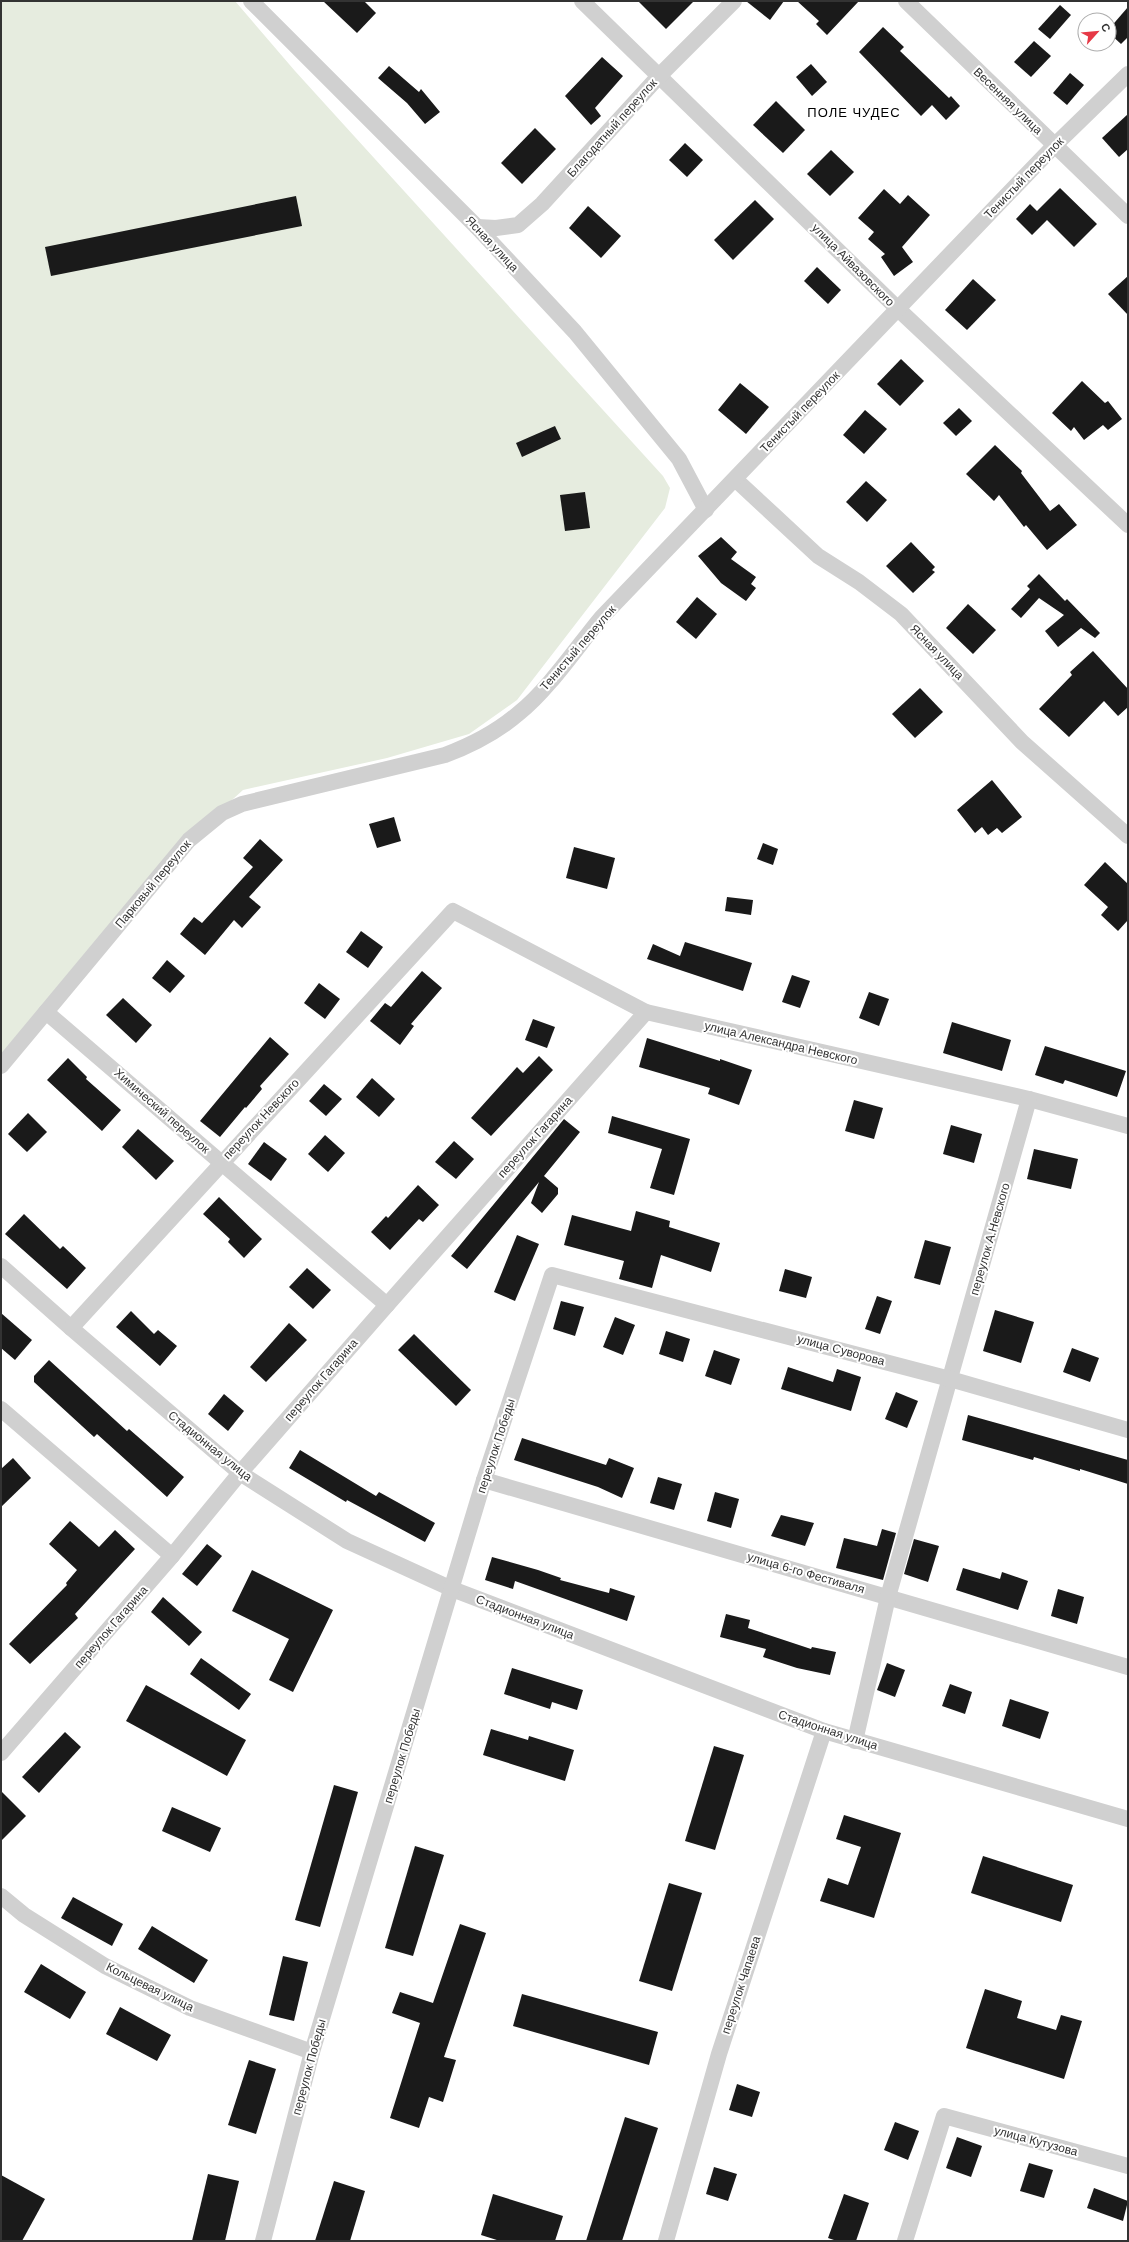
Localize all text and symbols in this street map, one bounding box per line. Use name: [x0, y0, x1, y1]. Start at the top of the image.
north arrow: [1077, 12, 1117, 52]
text: С: [1099, 21, 1113, 34]
street label: Весенняя улица: [971, 65, 1045, 137]
street label: Благодатный переулок: [564, 75, 660, 180]
district label: ПОЛЕ ЧУДЕС: [807, 105, 901, 120]
street label: Тенистый переулок: [981, 134, 1067, 222]
street label: Ясная улица: [463, 213, 521, 275]
street label: улица Айвазовского: [809, 221, 897, 309]
street label: Тенистый переулок: [757, 368, 843, 456]
street label: Тенистый переулок: [537, 602, 619, 693]
street label: Ясная улица: [907, 622, 967, 683]
street label: Парковый переулок: [112, 837, 194, 931]
street label: улица Александра Невского: [703, 1019, 859, 1068]
street label: Химический переулок: [111, 1066, 213, 1157]
street label: переулок Невского: [220, 1076, 302, 1162]
street label: переулок Гагарина: [495, 1093, 575, 1181]
street label: переулок А.Невского: [967, 1181, 1013, 1297]
street label: улица Суворова: [796, 1332, 887, 1369]
street label: переулок Гагарина: [281, 1336, 361, 1424]
street label: переулок Победы: [474, 1397, 518, 1495]
street label: Стадионная улица: [165, 1408, 255, 1484]
street label: улица 6-го Фестиваля: [746, 1550, 866, 1596]
street label: переулок Гагарина: [71, 1583, 151, 1671]
street label: Стадионная улица: [474, 1592, 576, 1642]
street label: переулок Победы: [381, 1707, 423, 1805]
street label: Стадионная улица: [776, 1707, 880, 1753]
street label: переулок Чапаева: [719, 1934, 764, 2036]
street label: Кольцевая улица: [104, 1960, 196, 2014]
street label: переулок Победы: [289, 2018, 329, 2116]
street label: улица Кутузова: [993, 2123, 1080, 2159]

